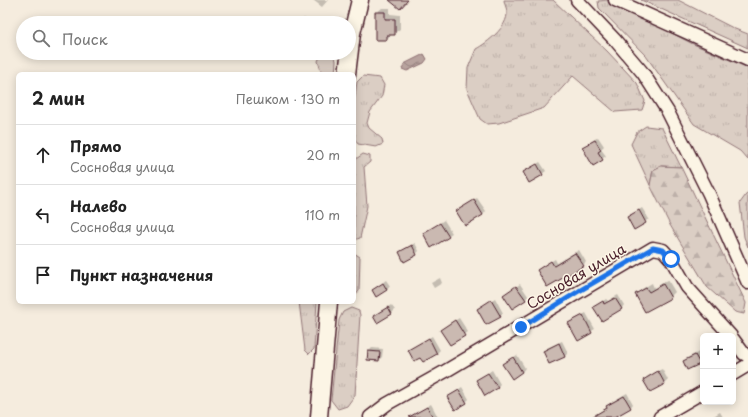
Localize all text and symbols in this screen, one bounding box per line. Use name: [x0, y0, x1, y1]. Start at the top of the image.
search box: [16, 16, 356, 60]
icon: search: [30, 27, 52, 49]
text: Поиск: [62, 27, 108, 50]
text: 2 мин: [32, 85, 85, 111]
text: Пешком · 130 m: [236, 89, 340, 108]
text: Прямо: [70, 134, 121, 157]
icon: ahead: [32, 144, 54, 166]
text: 20 m: [306, 145, 340, 164]
text: Сосновая улица: [70, 157, 174, 176]
text: Налево: [70, 194, 127, 217]
icon: left: [32, 204, 54, 226]
text: 110 m: [305, 205, 340, 224]
text: Сосновая улица: [70, 217, 174, 236]
street label: Сосновая улица: [522, 238, 630, 314]
route start: [662, 250, 680, 268]
text: Пункт назначения: [70, 263, 213, 286]
icon: arrive: [32, 264, 54, 286]
route end: [512, 318, 530, 336]
map controls: [700, 333, 736, 405]
button: +: [700, 333, 736, 369]
button: −: [700, 369, 736, 405]

